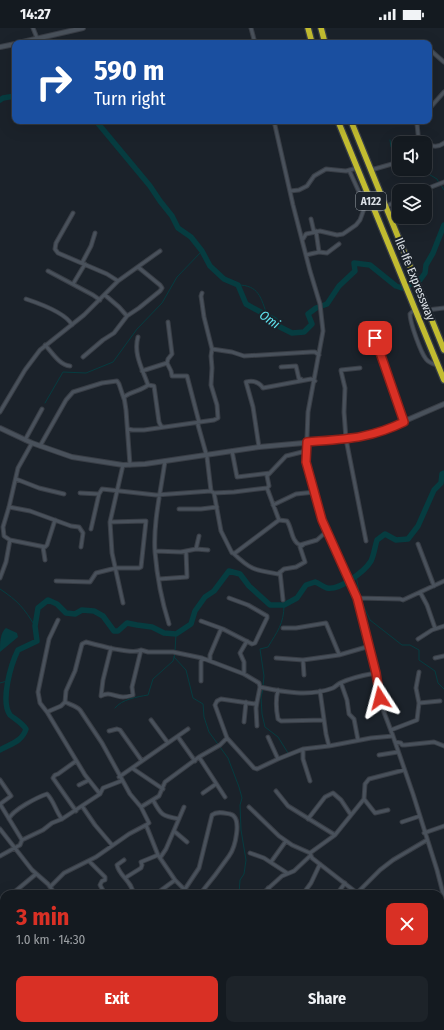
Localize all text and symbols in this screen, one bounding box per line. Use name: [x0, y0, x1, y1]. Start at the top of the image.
text: 14:27: [20, 5, 51, 23]
text: 590 m: [94, 54, 164, 87]
icon: right: [28, 56, 80, 108]
text: Turn right: [94, 88, 166, 110]
map controls: [392, 136, 432, 224]
button: sound: [392, 136, 432, 176]
button: layers: [392, 184, 432, 224]
road number: A122: [356, 192, 386, 210]
street label: Ile-Ife Expressway: [392, 236, 438, 323]
water label: Omi: [257, 307, 283, 332]
pin: [358, 321, 392, 355]
icon: arrive: [364, 327, 386, 349]
position arrow: [359, 677, 401, 719]
text: 3 min: [16, 903, 69, 931]
button: close: [386, 903, 428, 945]
text: 1.0 km · 14:30: [16, 932, 85, 947]
button: Exit: [16, 976, 218, 1022]
button: Share: [226, 976, 428, 1022]

